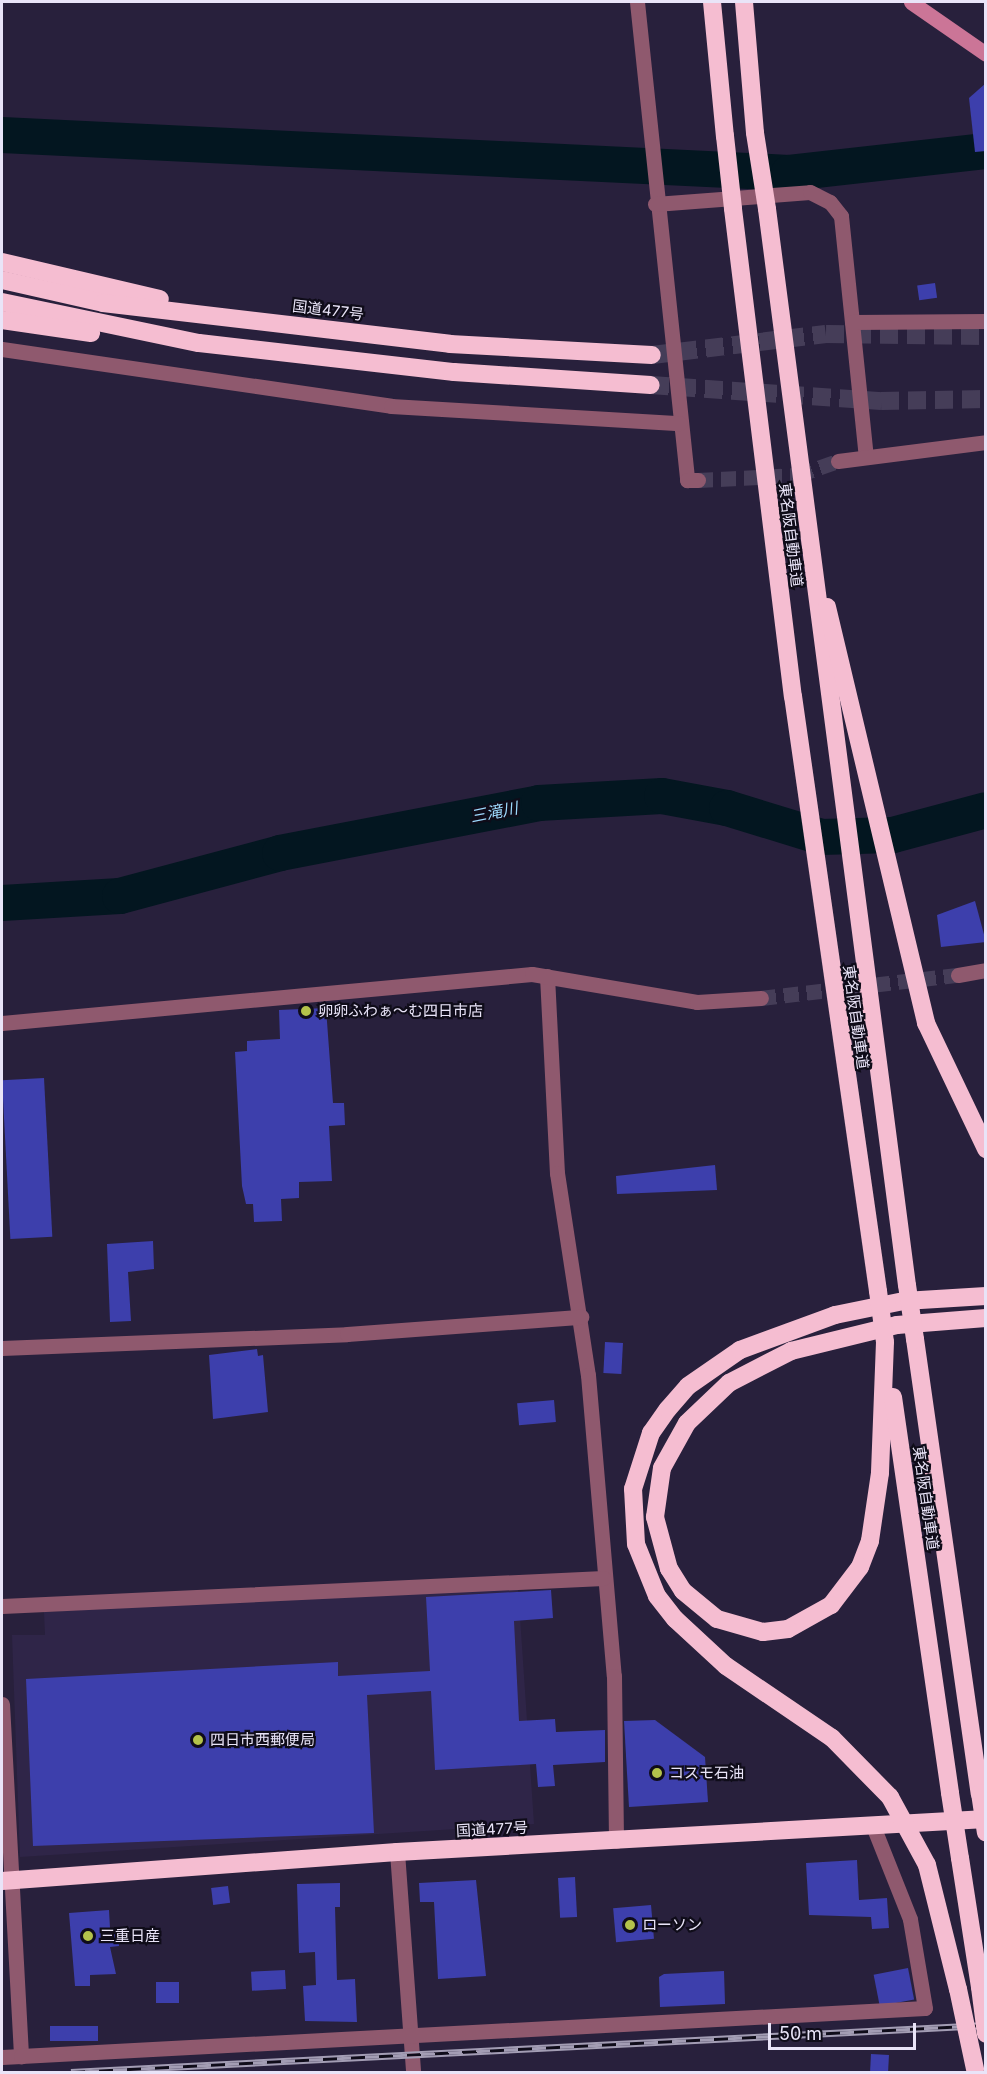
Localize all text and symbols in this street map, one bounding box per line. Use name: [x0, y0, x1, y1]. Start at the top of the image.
street label: 国道477号: [291, 297, 365, 323]
street label: 東名阪自動車道: [776, 482, 806, 588]
water label: 三滝川: [469, 798, 519, 826]
street label: 東名阪自動車道: [840, 964, 872, 1070]
place label: 卵卵ふわぁ～む四日市店: [318, 1002, 483, 1020]
marker: 卵卵ふわぁ～む四日市店: [299, 1004, 313, 1018]
street label: 東名阪自動車道: [910, 1445, 942, 1551]
place label: 四日市西郵便局: [210, 1731, 315, 1749]
marker: 四日市西郵便局: [191, 1733, 205, 1747]
place label: コスモ石油: [669, 1764, 744, 1782]
marker: コスモ石油: [650, 1766, 664, 1780]
street label: 国道477号: [456, 1818, 528, 1840]
place label: ローソン: [642, 1916, 702, 1934]
marker: ローソン: [623, 1918, 637, 1932]
place label: 三重日産: [100, 1927, 160, 1945]
marker: 三重日産: [81, 1929, 95, 1943]
scale bar: [771, 2011, 920, 2049]
text: 50 m: [779, 2023, 822, 2044]

